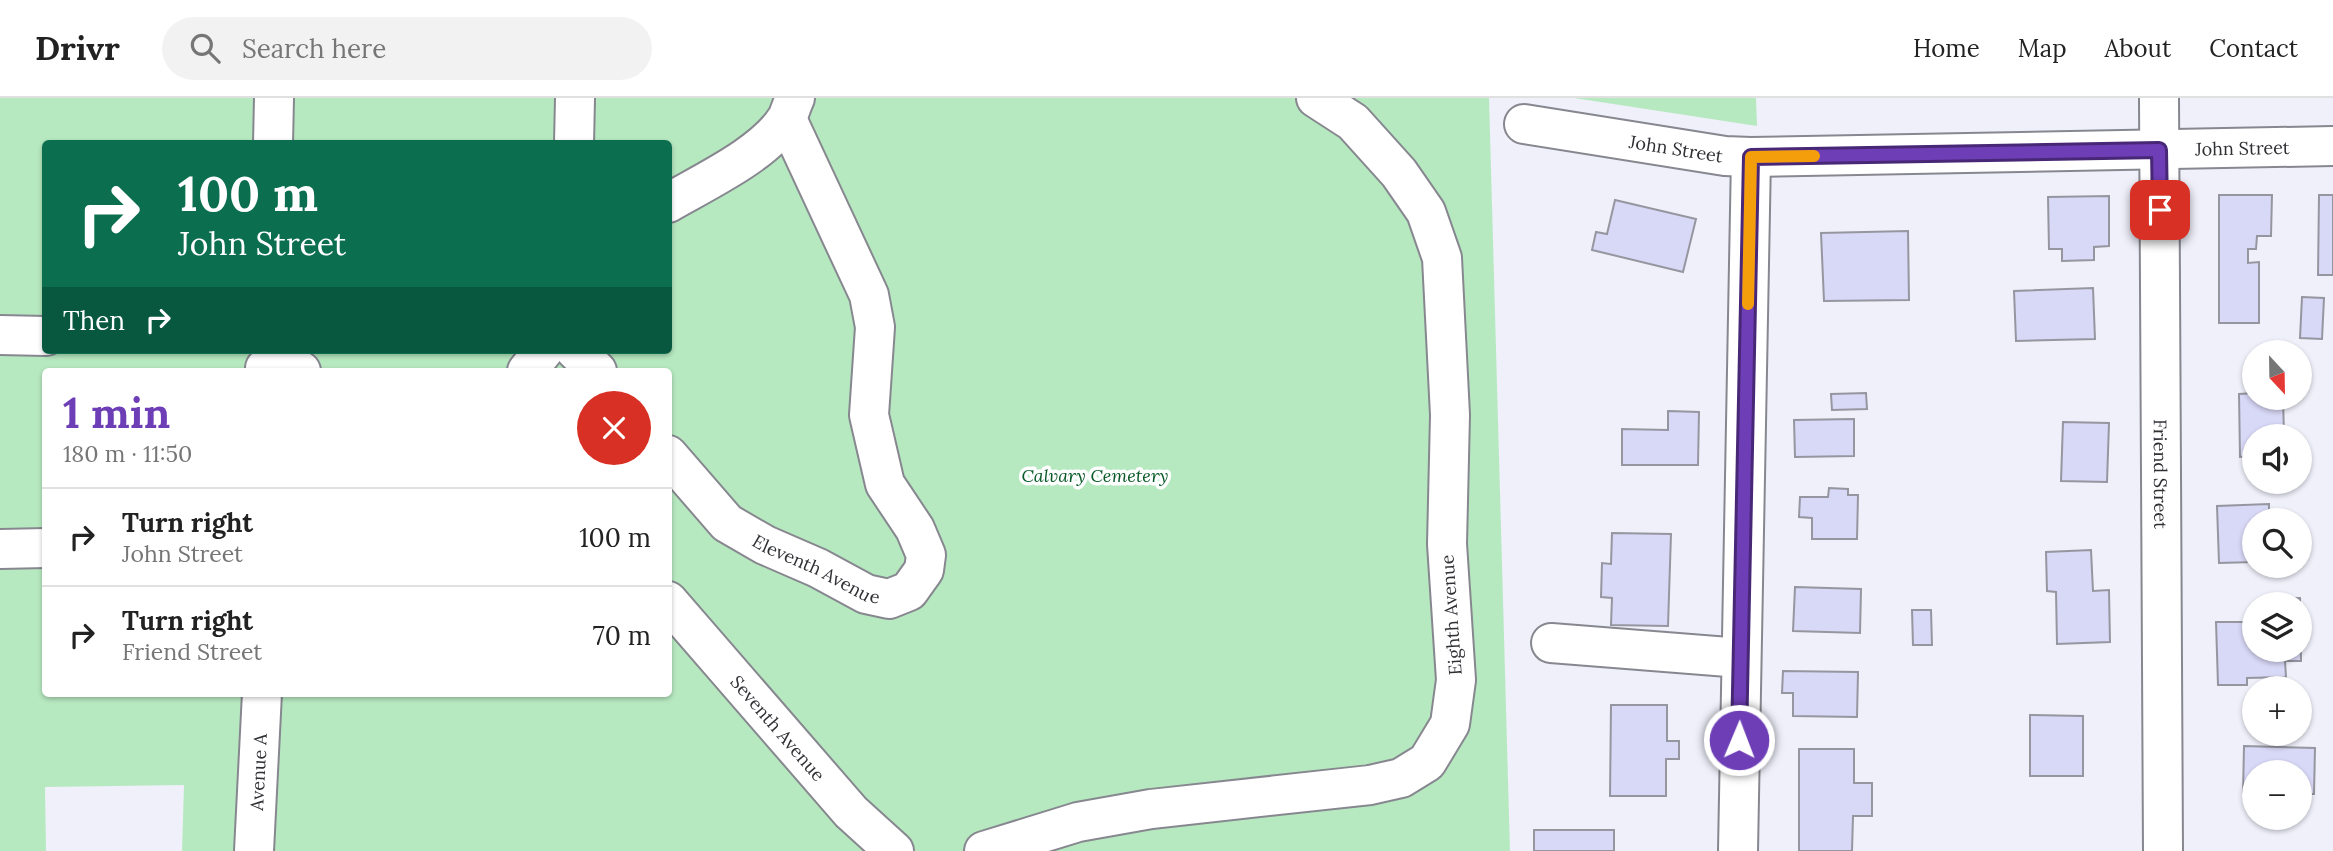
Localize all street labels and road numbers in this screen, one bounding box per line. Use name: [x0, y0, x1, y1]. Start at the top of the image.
street label: John Street: [1627, 129, 1725, 167]
street label: John Street: [2194, 135, 2290, 160]
street label: Friend Street: [2149, 419, 2173, 529]
street label: Eleventh Avenue: [748, 529, 883, 608]
street label: Eighth Avenue: [1435, 554, 1467, 676]
street label: Seventh Avenue: [726, 670, 831, 786]
street label: Avenue A: [245, 732, 271, 812]

